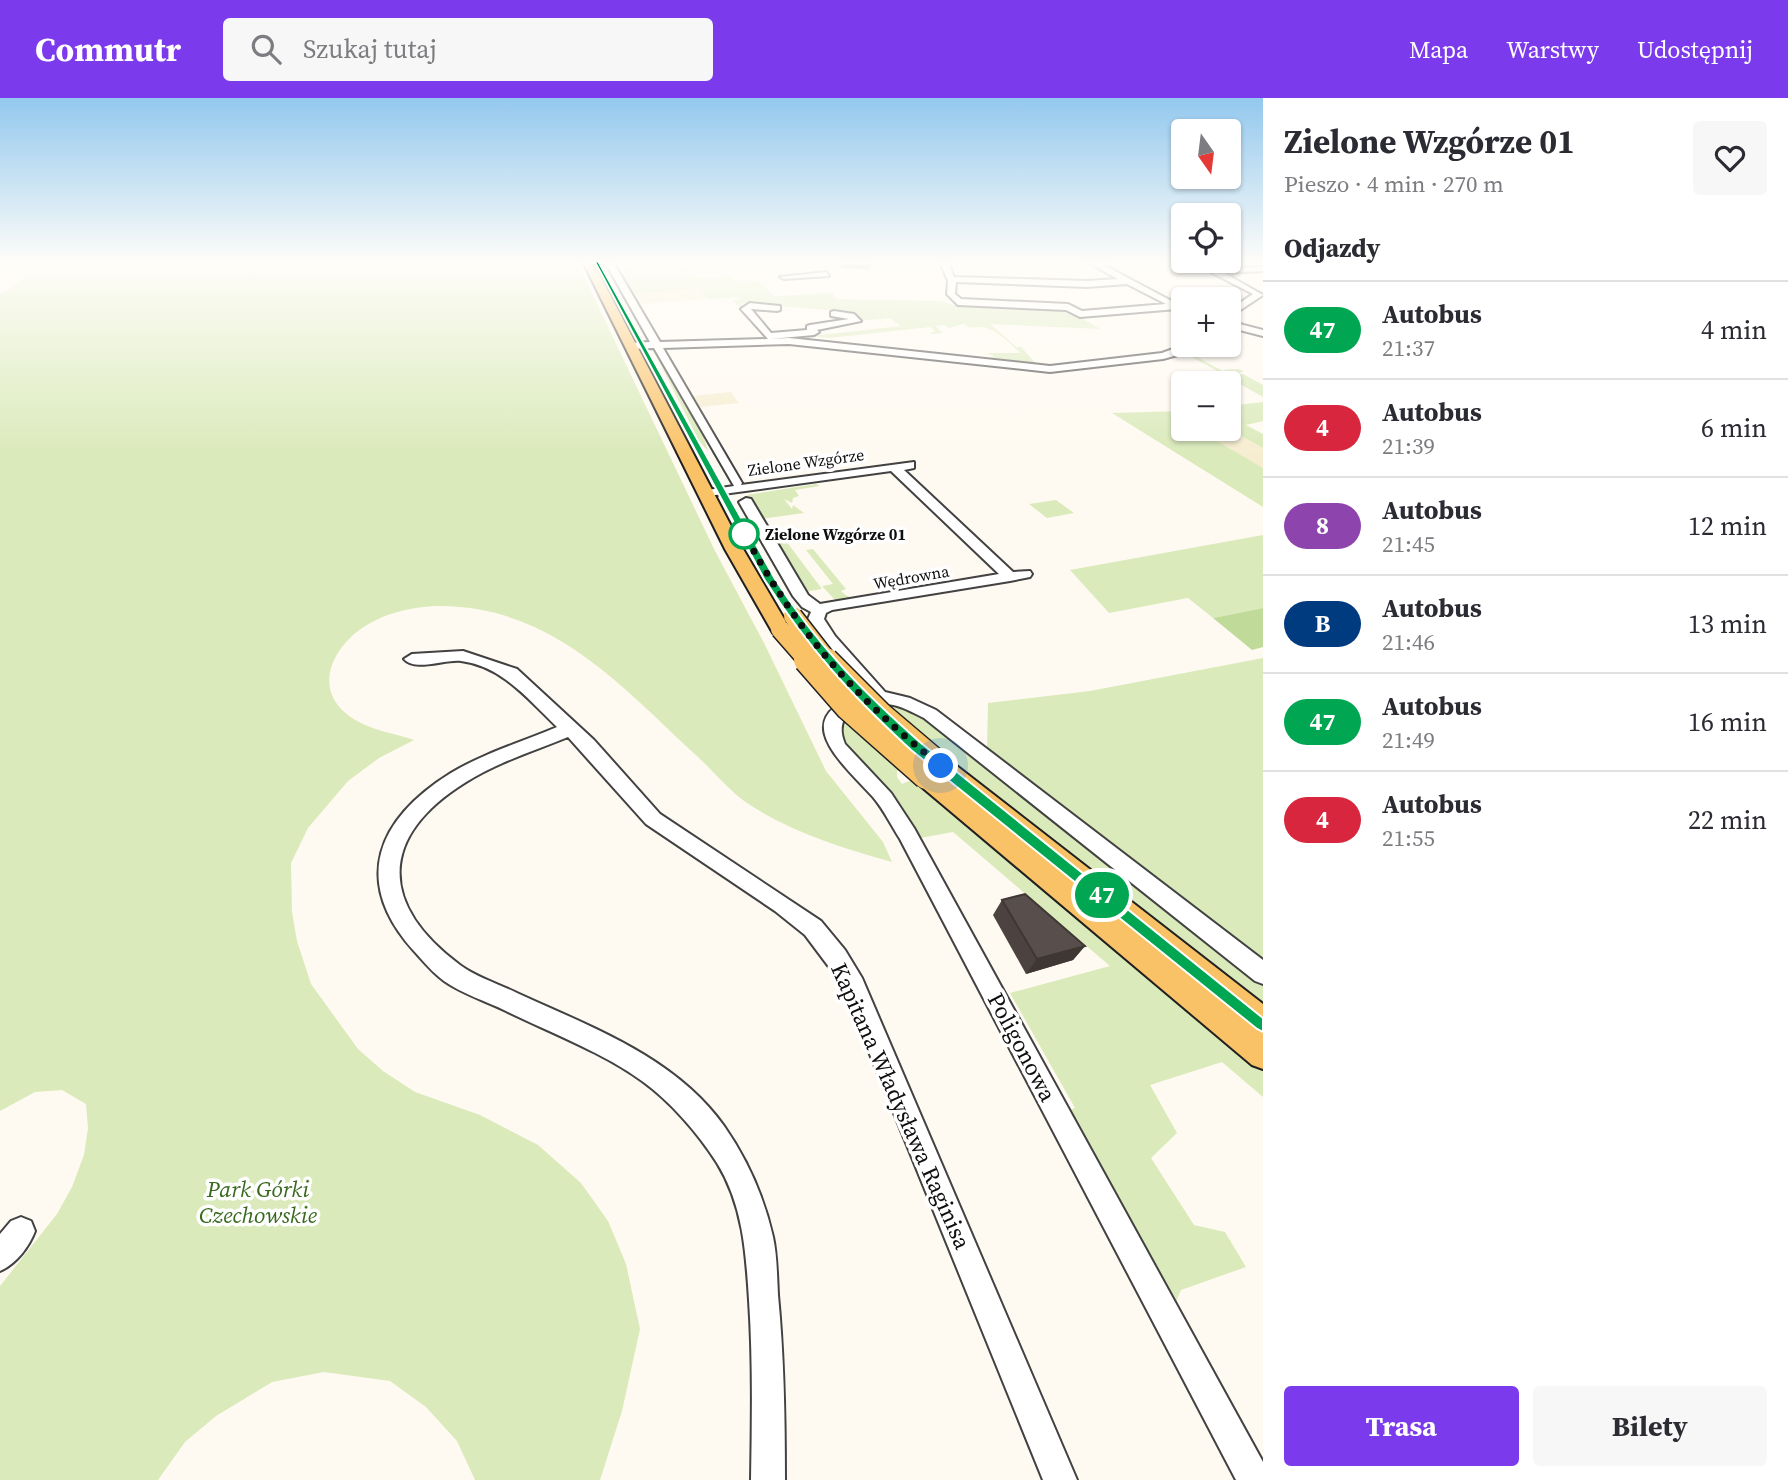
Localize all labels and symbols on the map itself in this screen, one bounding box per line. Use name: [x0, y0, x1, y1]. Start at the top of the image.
north arrow: [1171, 119, 1241, 189]
street label: Zielone Wzgórze: [746, 443, 866, 481]
marker: Zielone Wzgórze 01: [729, 519, 759, 549]
place label: Zielone Wzgórze 01: [765, 523, 906, 545]
street label: Wędrowna: [871, 559, 952, 595]
your location: [923, 748, 958, 783]
line badge: 47: [1070, 872, 1134, 918]
street label: Kapitana Władysława Raginisa: [823, 958, 979, 1255]
street label: Poligonowa: [980, 987, 1064, 1107]
park label: Park Górki Czechowskie: [199, 1173, 318, 1231]

